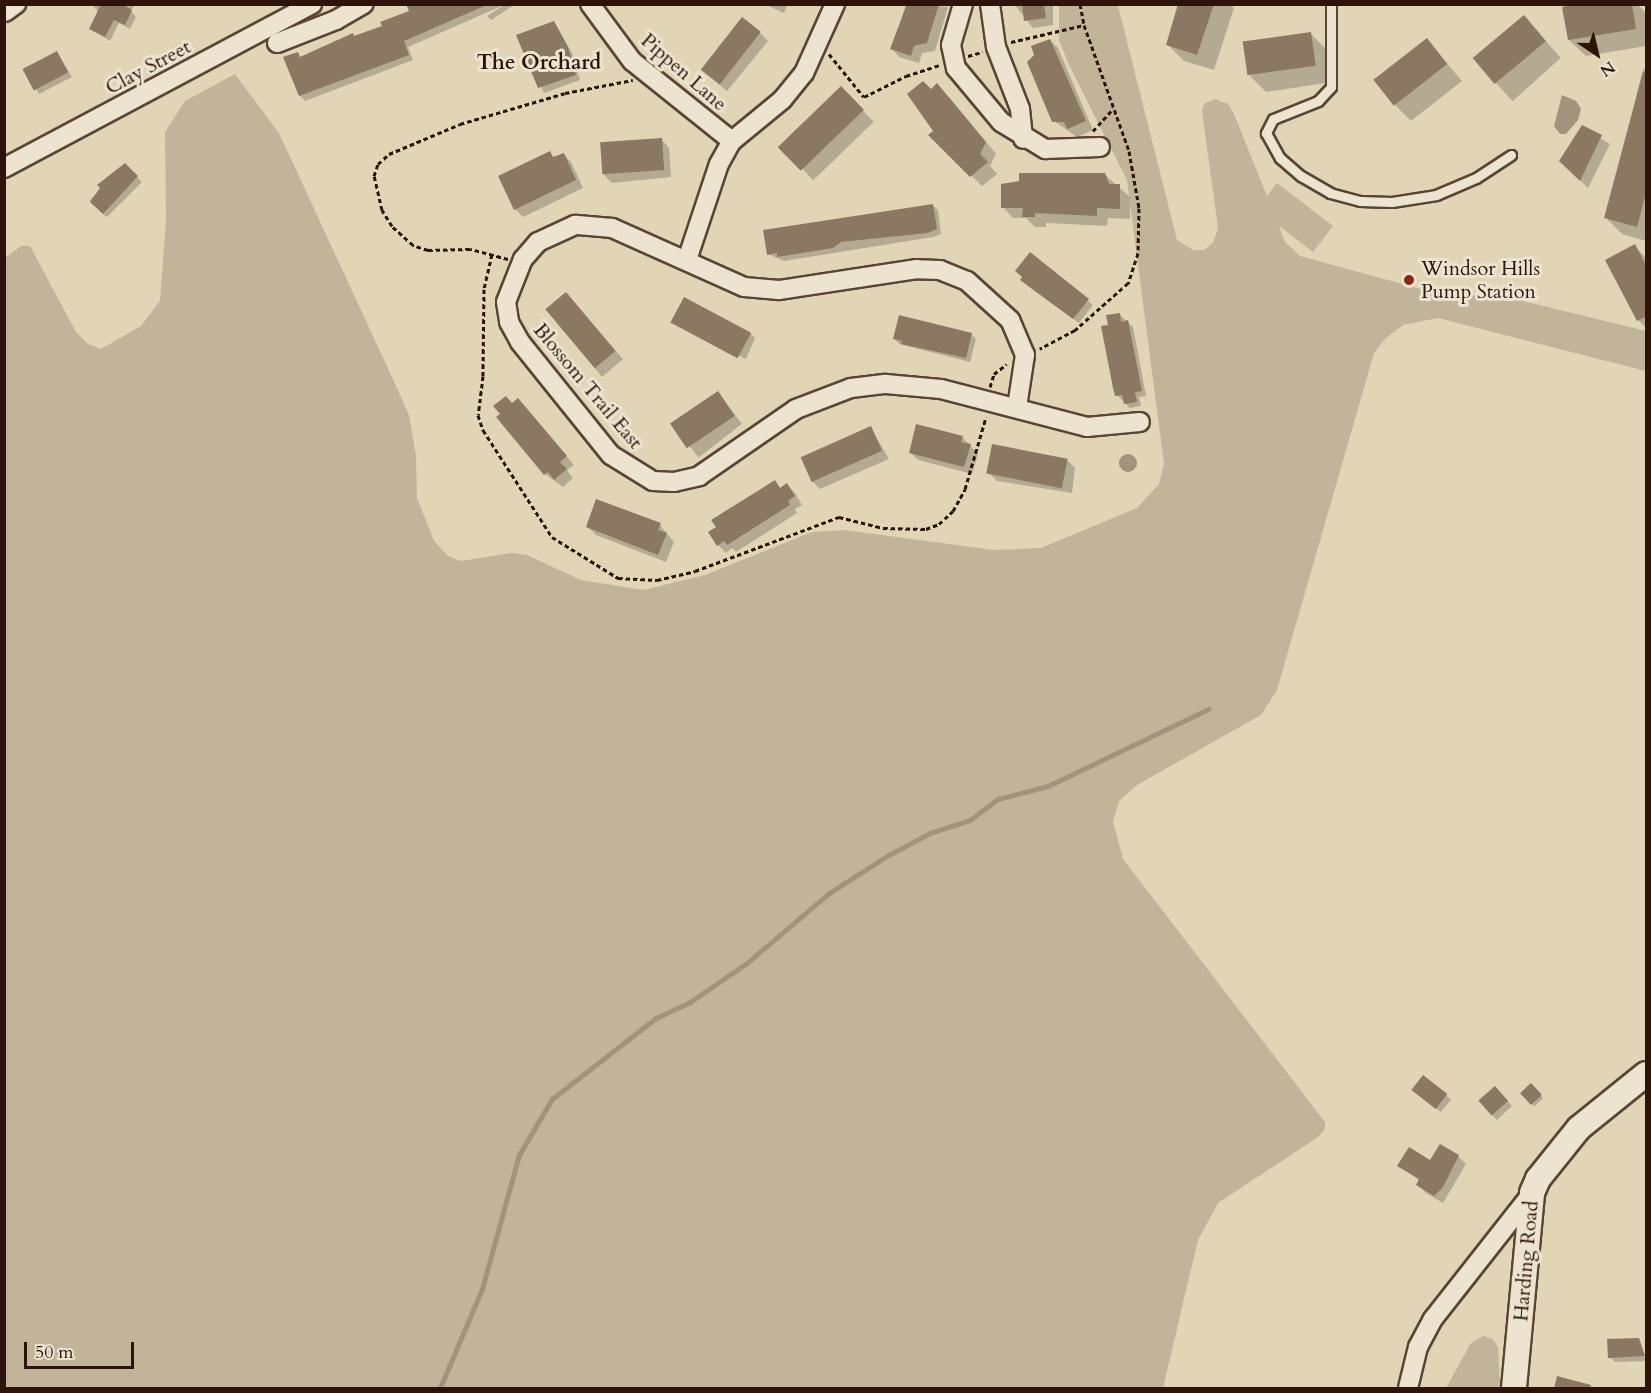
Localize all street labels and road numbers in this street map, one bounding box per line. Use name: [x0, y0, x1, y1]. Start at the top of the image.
street label: Pippen Lane: [636, 28, 732, 116]
street label: Clay Street: [101, 35, 195, 99]
street label: Blossom Trail East: [528, 318, 648, 454]
street label: Harding Road: [1509, 1200, 1543, 1322]

